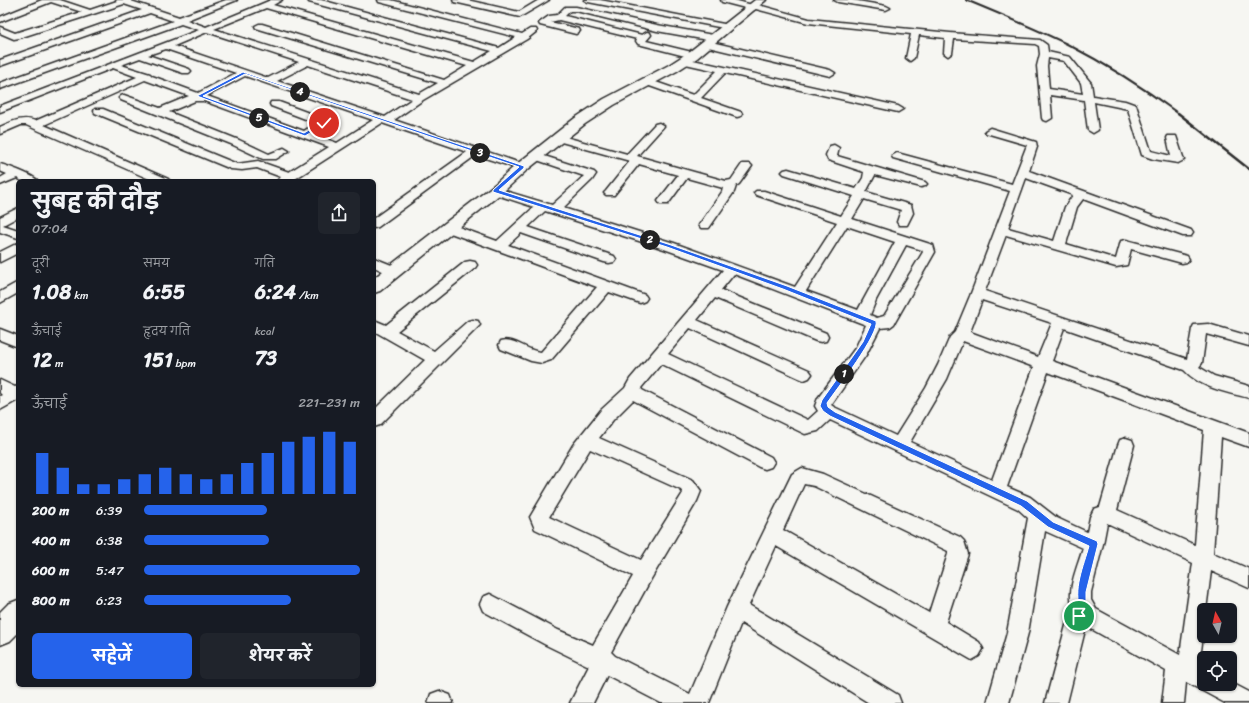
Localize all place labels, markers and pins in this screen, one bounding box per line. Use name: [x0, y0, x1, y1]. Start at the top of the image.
pin: 4: [290, 82, 310, 102]
pin: [307, 106, 341, 140]
pin: 5: [249, 108, 269, 128]
pin: 3: [470, 143, 490, 163]
pin: 2: [640, 230, 660, 250]
pin: 1: [834, 364, 854, 384]
pin: [1062, 599, 1096, 633]

